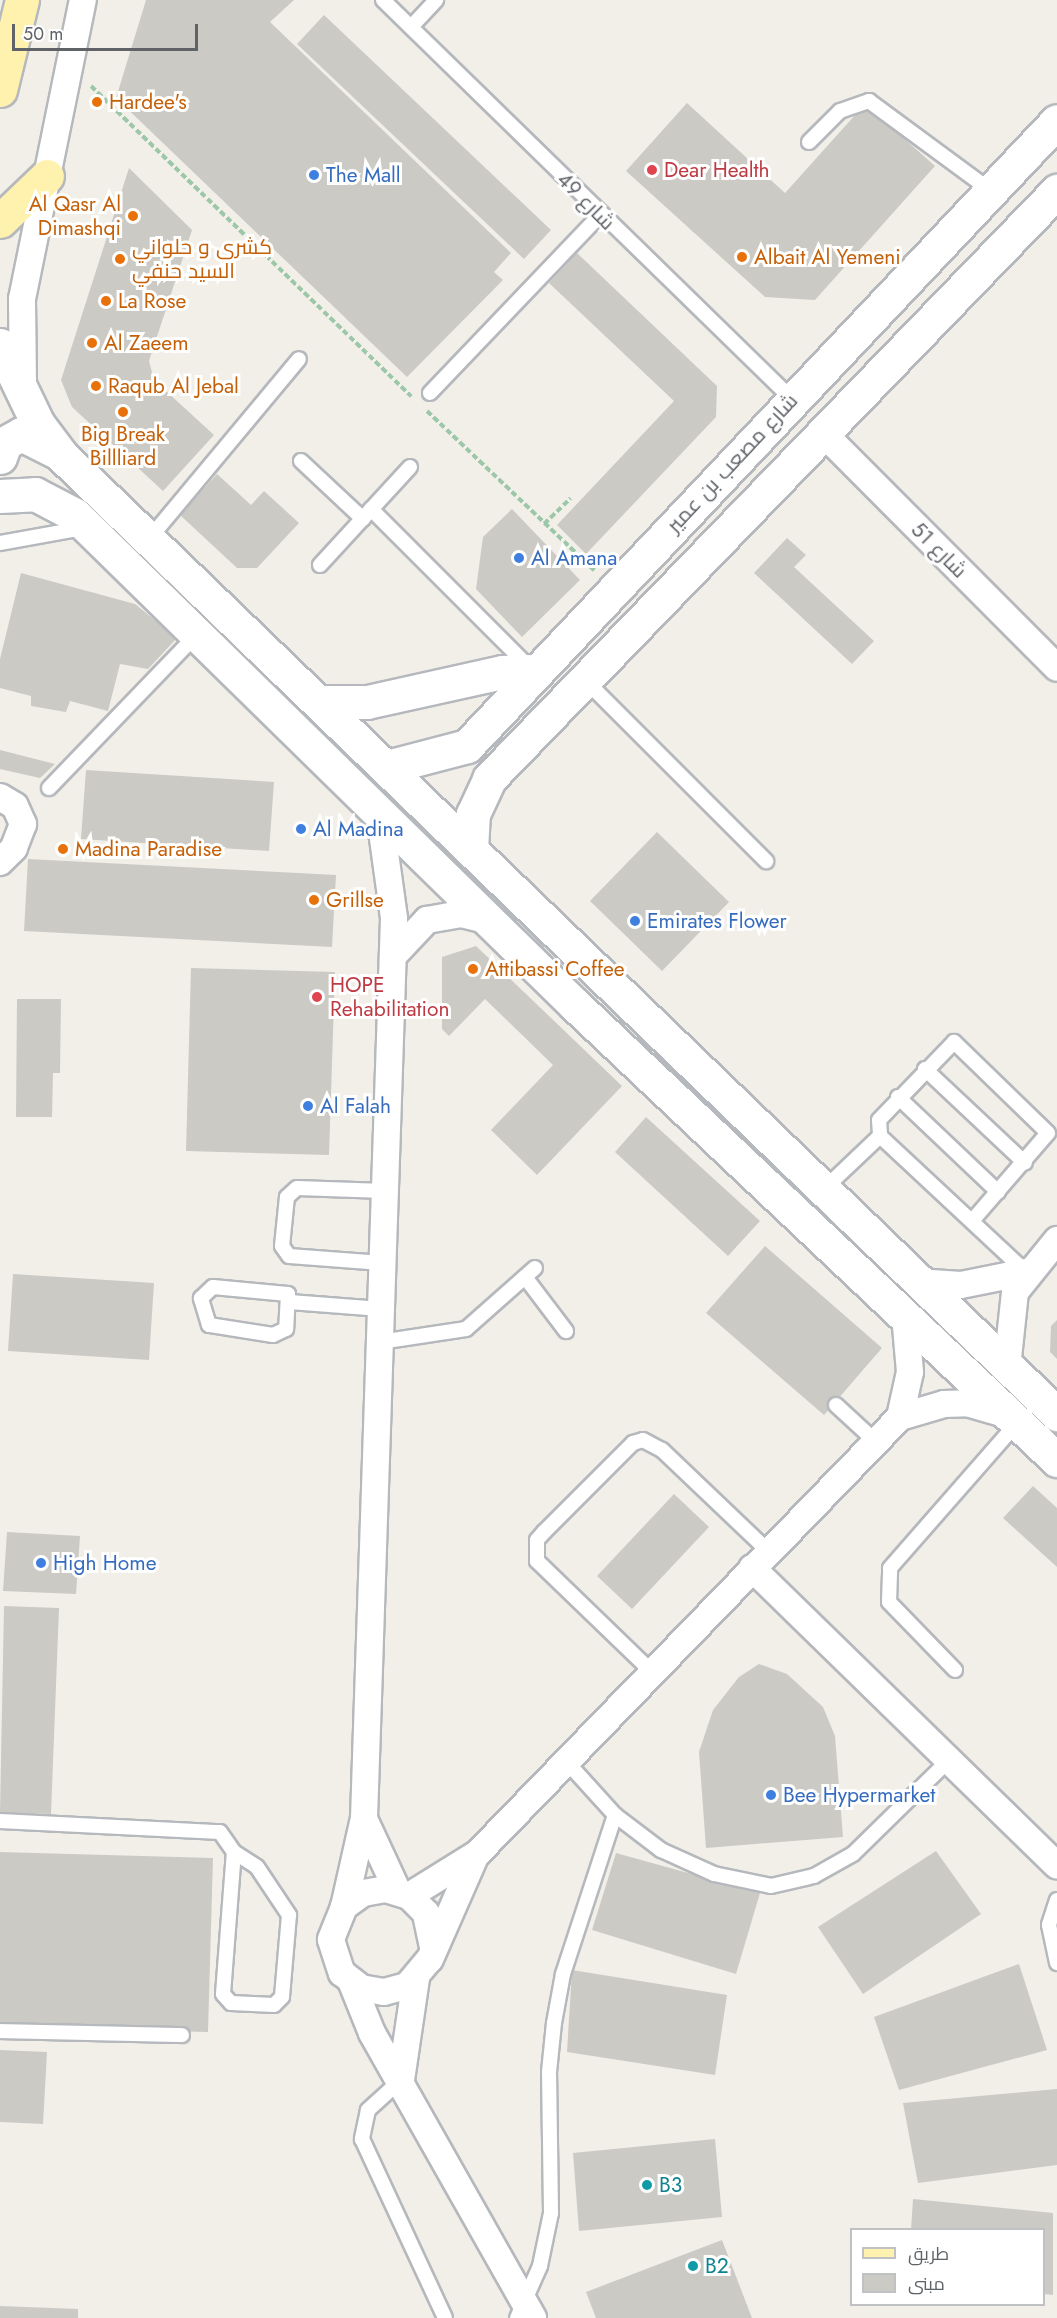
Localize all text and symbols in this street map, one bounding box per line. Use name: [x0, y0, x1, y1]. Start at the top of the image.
scale bar: [15, 12, 201, 50]
text: 50 m: [23, 21, 63, 47]
place label: Hardee's: [109, 89, 187, 115]
marker: Hardee's: [90, 95, 104, 109]
place label: Dear Health: [664, 157, 770, 183]
place label: The Mall: [326, 162, 401, 188]
marker: Dear Health: [645, 163, 659, 177]
street label: شارع 49: [552, 167, 620, 235]
marker: The Mall: [307, 168, 321, 182]
place label: Al Qasr Al Dimashqi: [29, 191, 121, 241]
marker: Al Qasr Al Dimashqi: [126, 209, 140, 223]
place label: كشري و حلواني السيد حنفي: [132, 234, 272, 284]
place label: Albait Al Yemeni: [754, 244, 901, 270]
marker: Albait Al Yemeni: [735, 250, 749, 264]
marker: كشري و حلواني السيد حنفي: [113, 252, 127, 266]
place label: La Rose: [118, 288, 186, 314]
marker: La Rose: [99, 294, 113, 308]
place label: Al Zaeem: [104, 330, 189, 356]
marker: Al Zaeem: [85, 336, 99, 350]
place label: Raqub Al Jebal: [108, 373, 239, 399]
marker: Raqub Al Jebal: [89, 379, 103, 393]
street label: شارع مصعب بن عمير: [661, 388, 803, 538]
marker: Big Break Billliard: [116, 405, 130, 419]
place label: Big Break Billliard: [81, 421, 165, 471]
street label: شارع 51: [906, 517, 972, 583]
place label: Al Amana: [531, 545, 617, 571]
marker: Al Amana: [512, 551, 526, 565]
place label: Al Madina: [313, 816, 404, 842]
marker: Al Madina: [294, 822, 308, 836]
place label: Madina Paradise: [75, 836, 222, 862]
marker: Madina Paradise: [56, 842, 70, 856]
place label: Grillse: [326, 887, 384, 913]
marker: Grillse: [307, 893, 321, 907]
place label: Emirates Flower: [647, 908, 787, 934]
marker: Emirates Flower: [628, 914, 642, 928]
place label: Attibassi Coffee: [485, 956, 625, 982]
marker: Attibassi Coffee: [466, 962, 480, 976]
place label: HOPE Rehabilitation: [330, 972, 450, 1022]
marker: HOPE Rehabilitation: [308, 988, 326, 1006]
place label: Al Falah: [320, 1093, 391, 1119]
marker: Al Falah: [301, 1099, 315, 1113]
place label: High Home: [53, 1550, 156, 1576]
marker: High Home: [34, 1556, 48, 1570]
place label: Bee Hypermarket: [783, 1782, 935, 1808]
marker: Bee Hypermarket: [764, 1788, 778, 1802]
place label: B3: [659, 2172, 682, 2198]
marker: B3: [640, 2178, 654, 2192]
legend: [850, 2228, 1045, 2306]
text: طريق: [908, 2241, 949, 2267]
place label: B2: [705, 2253, 729, 2279]
marker: B2: [686, 2259, 700, 2273]
text: مبنى: [908, 2271, 945, 2297]

